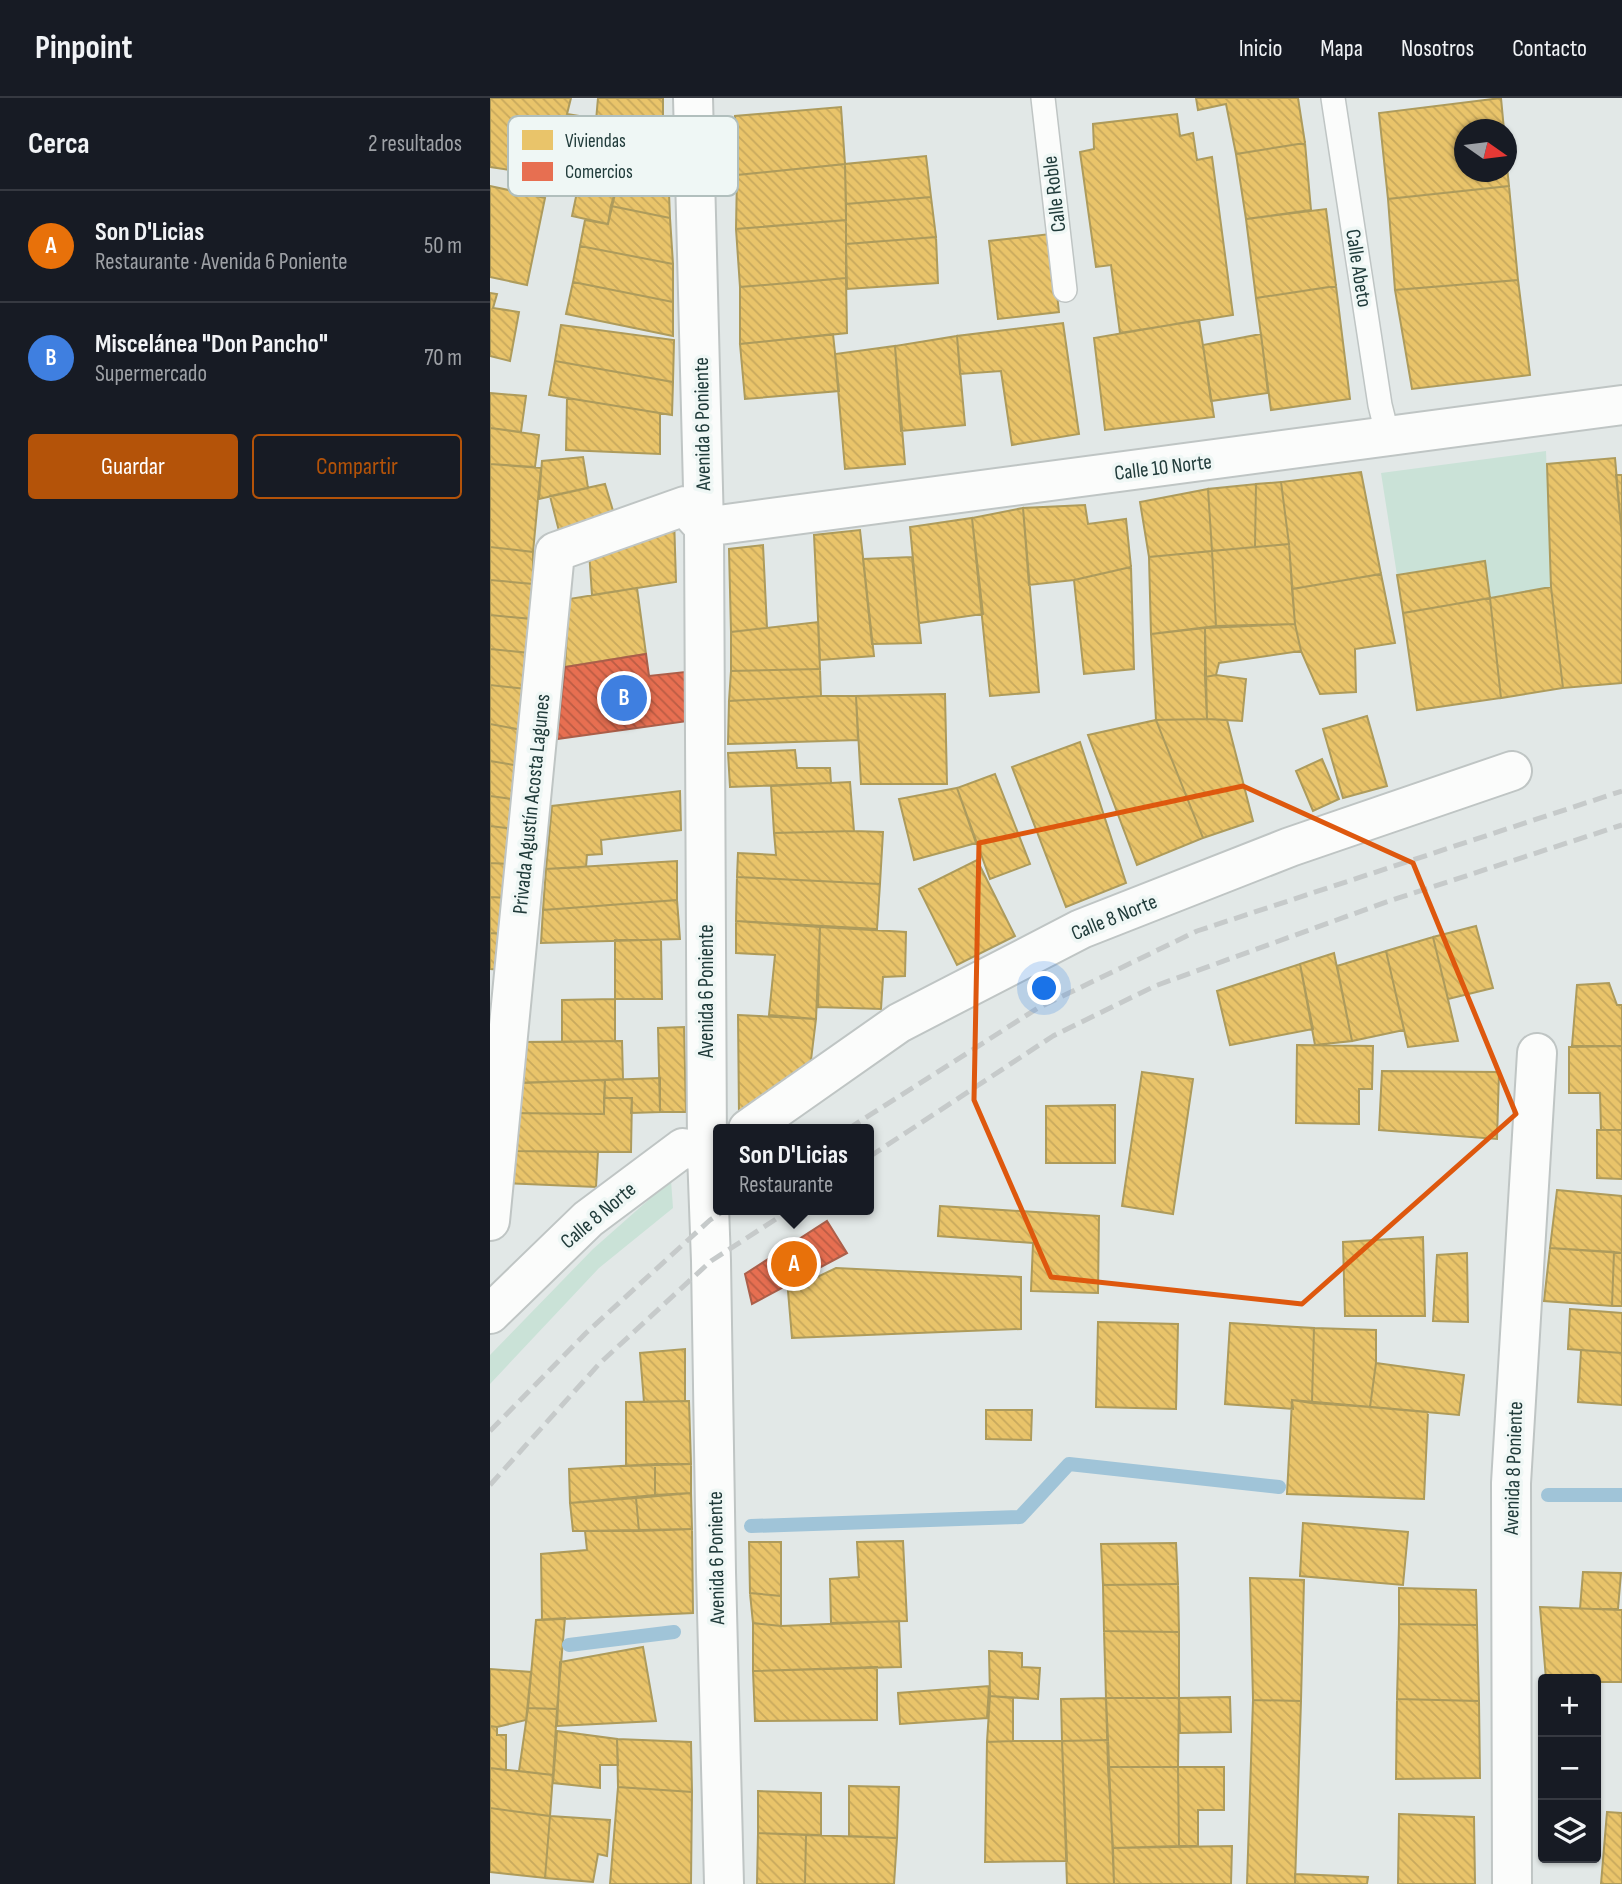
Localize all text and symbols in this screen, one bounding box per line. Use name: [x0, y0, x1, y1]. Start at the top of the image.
text: Pinpoint: [35, 28, 132, 68]
text: Inicio: [1239, 34, 1282, 63]
text: Mapa: [1320, 34, 1363, 63]
text: Nosotros: [1401, 34, 1474, 63]
text: Contacto: [1512, 34, 1587, 63]
legend: [508, 116, 738, 196]
north arrow: [1454, 119, 1517, 182]
text: Cerca: [28, 126, 90, 162]
text: 2 resultados: [368, 130, 462, 158]
text: Viviendas: [565, 130, 626, 153]
street label: Calle Roble: [1037, 154, 1072, 234]
text: Comercios: [565, 161, 633, 184]
text: Son D'Licias: [95, 217, 204, 248]
street label: Calle Abeto: [1340, 227, 1377, 309]
text: A: [46, 232, 56, 260]
text: 50 m: [424, 232, 462, 260]
text: Restaurante · Avenida 6 Poniente: [95, 248, 347, 276]
text: Miscelánea "Don Pancho": [95, 329, 328, 360]
text: B: [46, 344, 56, 372]
text: 70 m: [424, 344, 462, 372]
street label: Avenida 6 Poniente: [689, 357, 716, 492]
text: Supermercado: [95, 360, 207, 388]
button: Guardar: [28, 434, 238, 499]
button: Compartir: [252, 434, 462, 499]
street label: Calle 10 Norte: [1113, 449, 1213, 486]
pin: B: [601, 672, 647, 724]
street label: Privada Agustín Acosta Lagunes: [508, 693, 555, 915]
street label: Calle 8 Norte: [1068, 889, 1161, 946]
street label: Avenida 6 Poniente: [694, 924, 719, 1059]
your location: [1027, 971, 1061, 1005]
popup: [713, 1124, 874, 1215]
text: Son D'Licias: [739, 1140, 848, 1171]
text: Restaurante: [739, 1171, 833, 1199]
street label: Calle 8 Norte: [556, 1177, 641, 1254]
pin: A: [771, 1238, 817, 1290]
street label: Avenida 8 Poniente: [1499, 1401, 1528, 1536]
street label: Avenida 6 Poniente: [703, 1491, 730, 1626]
map controls: [1538, 1674, 1601, 1863]
button: +: [1538, 1674, 1601, 1737]
button: −: [1538, 1737, 1601, 1800]
button: layers: [1538, 1800, 1601, 1863]

